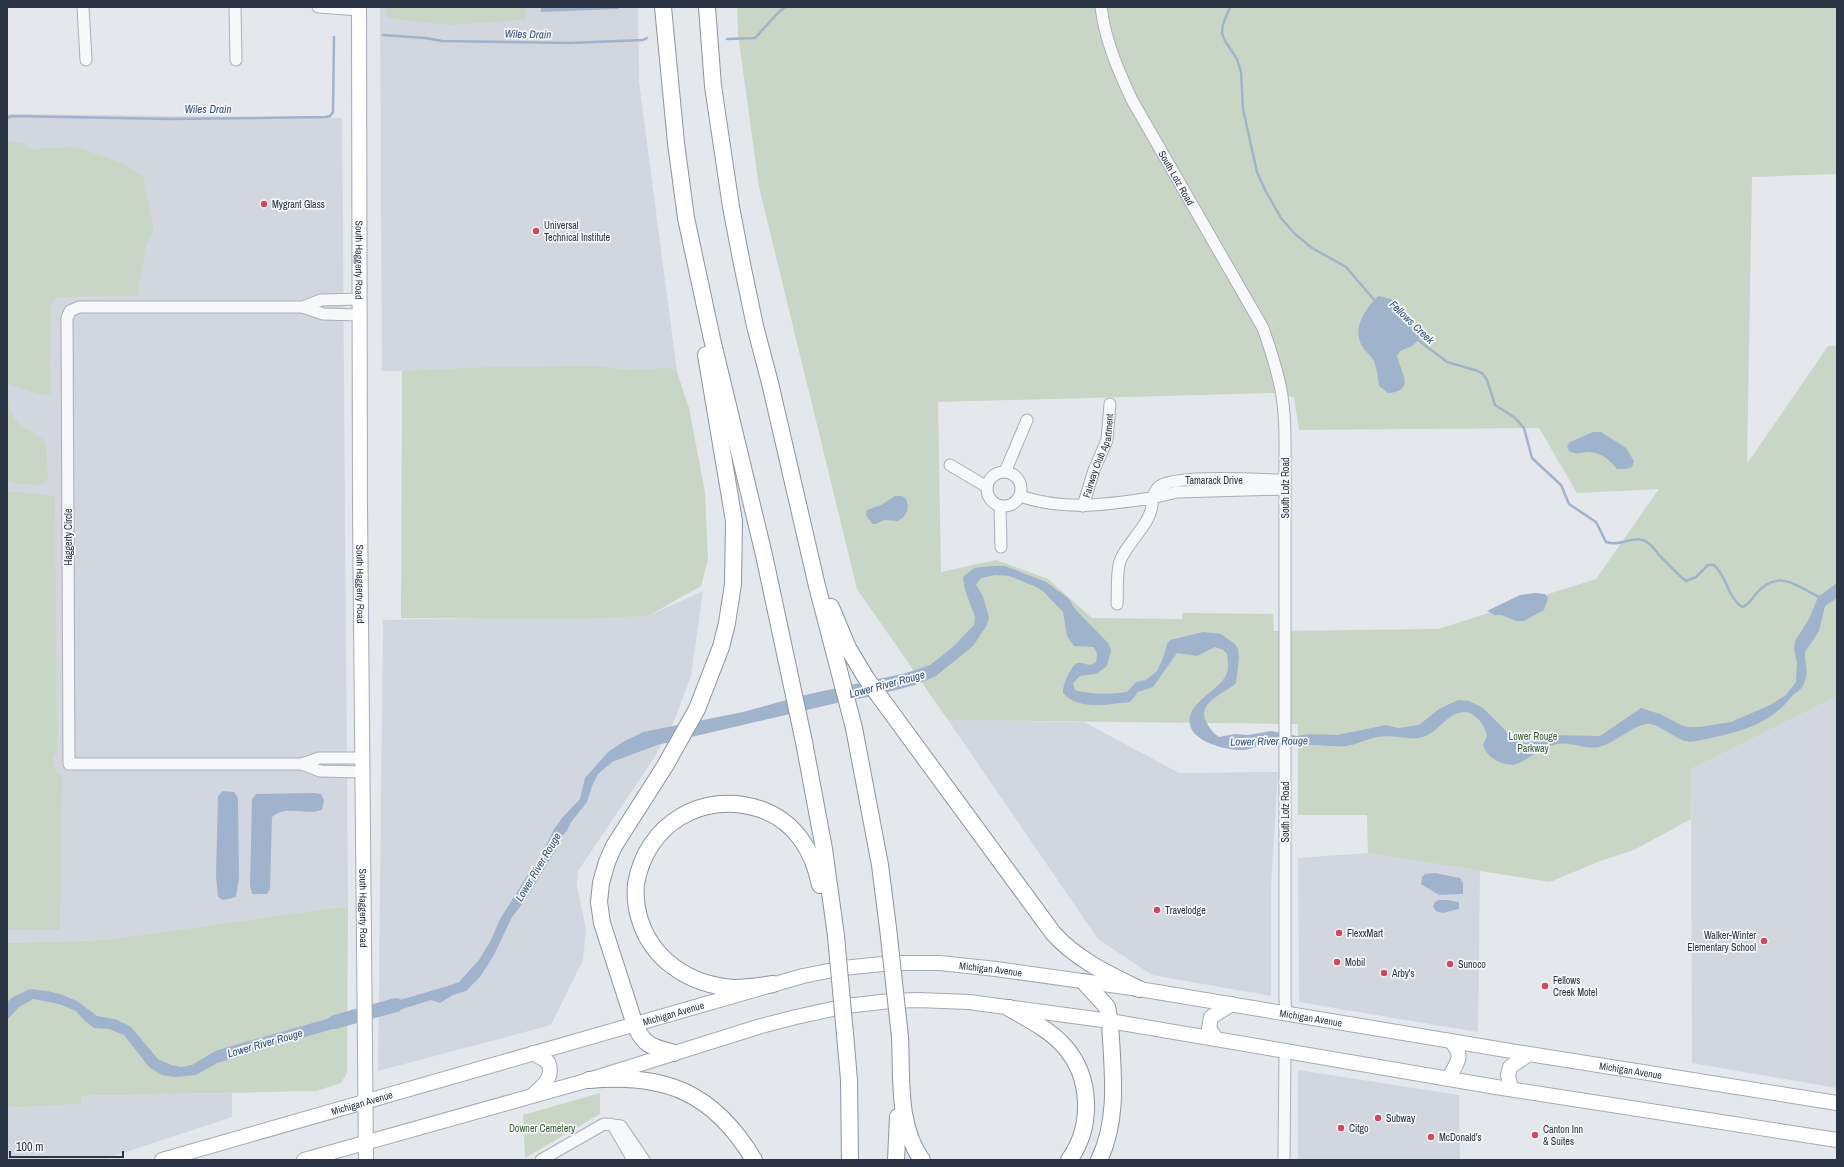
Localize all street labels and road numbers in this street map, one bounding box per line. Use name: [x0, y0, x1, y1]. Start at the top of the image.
street label: South Lotz Road: [1156, 148, 1197, 207]
street label: South Haggerty Road: [353, 221, 366, 299]
street label: Fairway Club Apartment: [1079, 412, 1116, 499]
street label: South Lotz Road: [1279, 457, 1292, 519]
street label: Tamarack Drive: [1185, 474, 1243, 487]
street label: Haggerty Circle: [62, 508, 75, 565]
street label: South Haggerty Road: [354, 544, 368, 624]
street label: South Lotz Road: [1279, 781, 1292, 843]
street label: South Haggerty Road: [357, 868, 371, 948]
street label: Michigan Avenue: [959, 959, 1023, 979]
street label: Michigan Avenue: [641, 998, 706, 1028]
street label: Michigan Avenue: [1279, 1006, 1344, 1029]
street label: Michigan Avenue: [1598, 1059, 1663, 1082]
street label: Michigan Avenue: [330, 1088, 395, 1118]

